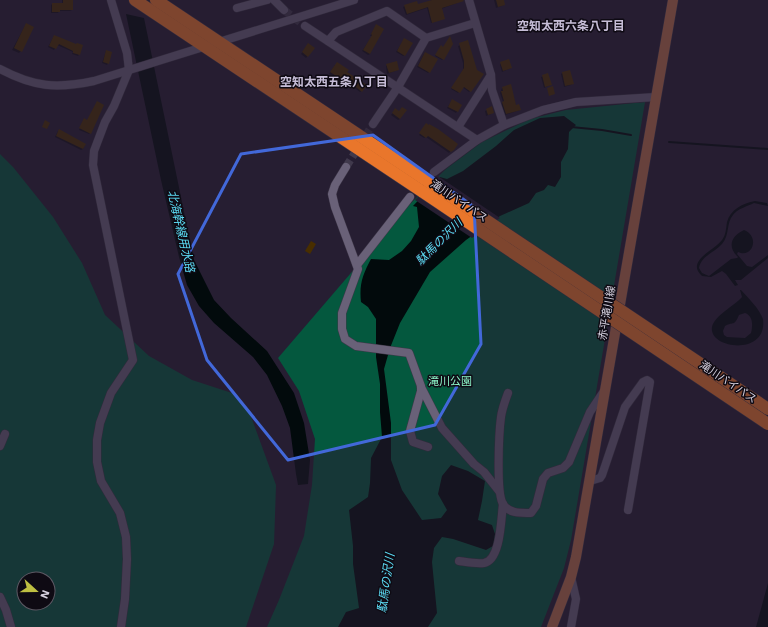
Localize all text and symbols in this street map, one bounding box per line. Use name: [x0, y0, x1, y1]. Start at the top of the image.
district label: 空知太西六条八丁目: [517, 19, 625, 33]
district label: 空知太西五条八丁目: [280, 75, 388, 89]
street label: 滝川バイパス: [428, 177, 490, 225]
water label: 北海幹線用水路: [165, 188, 197, 274]
water label: 駄馬の沢川: [413, 214, 467, 268]
street label: 赤平滝川線: [596, 285, 618, 341]
street label: 滝川バイパス: [697, 358, 759, 406]
park label: 滝川公園: [428, 375, 472, 388]
water label: 駄馬の沢川: [375, 550, 397, 614]
north arrow: [16, 571, 56, 611]
text: N: [37, 588, 52, 601]

